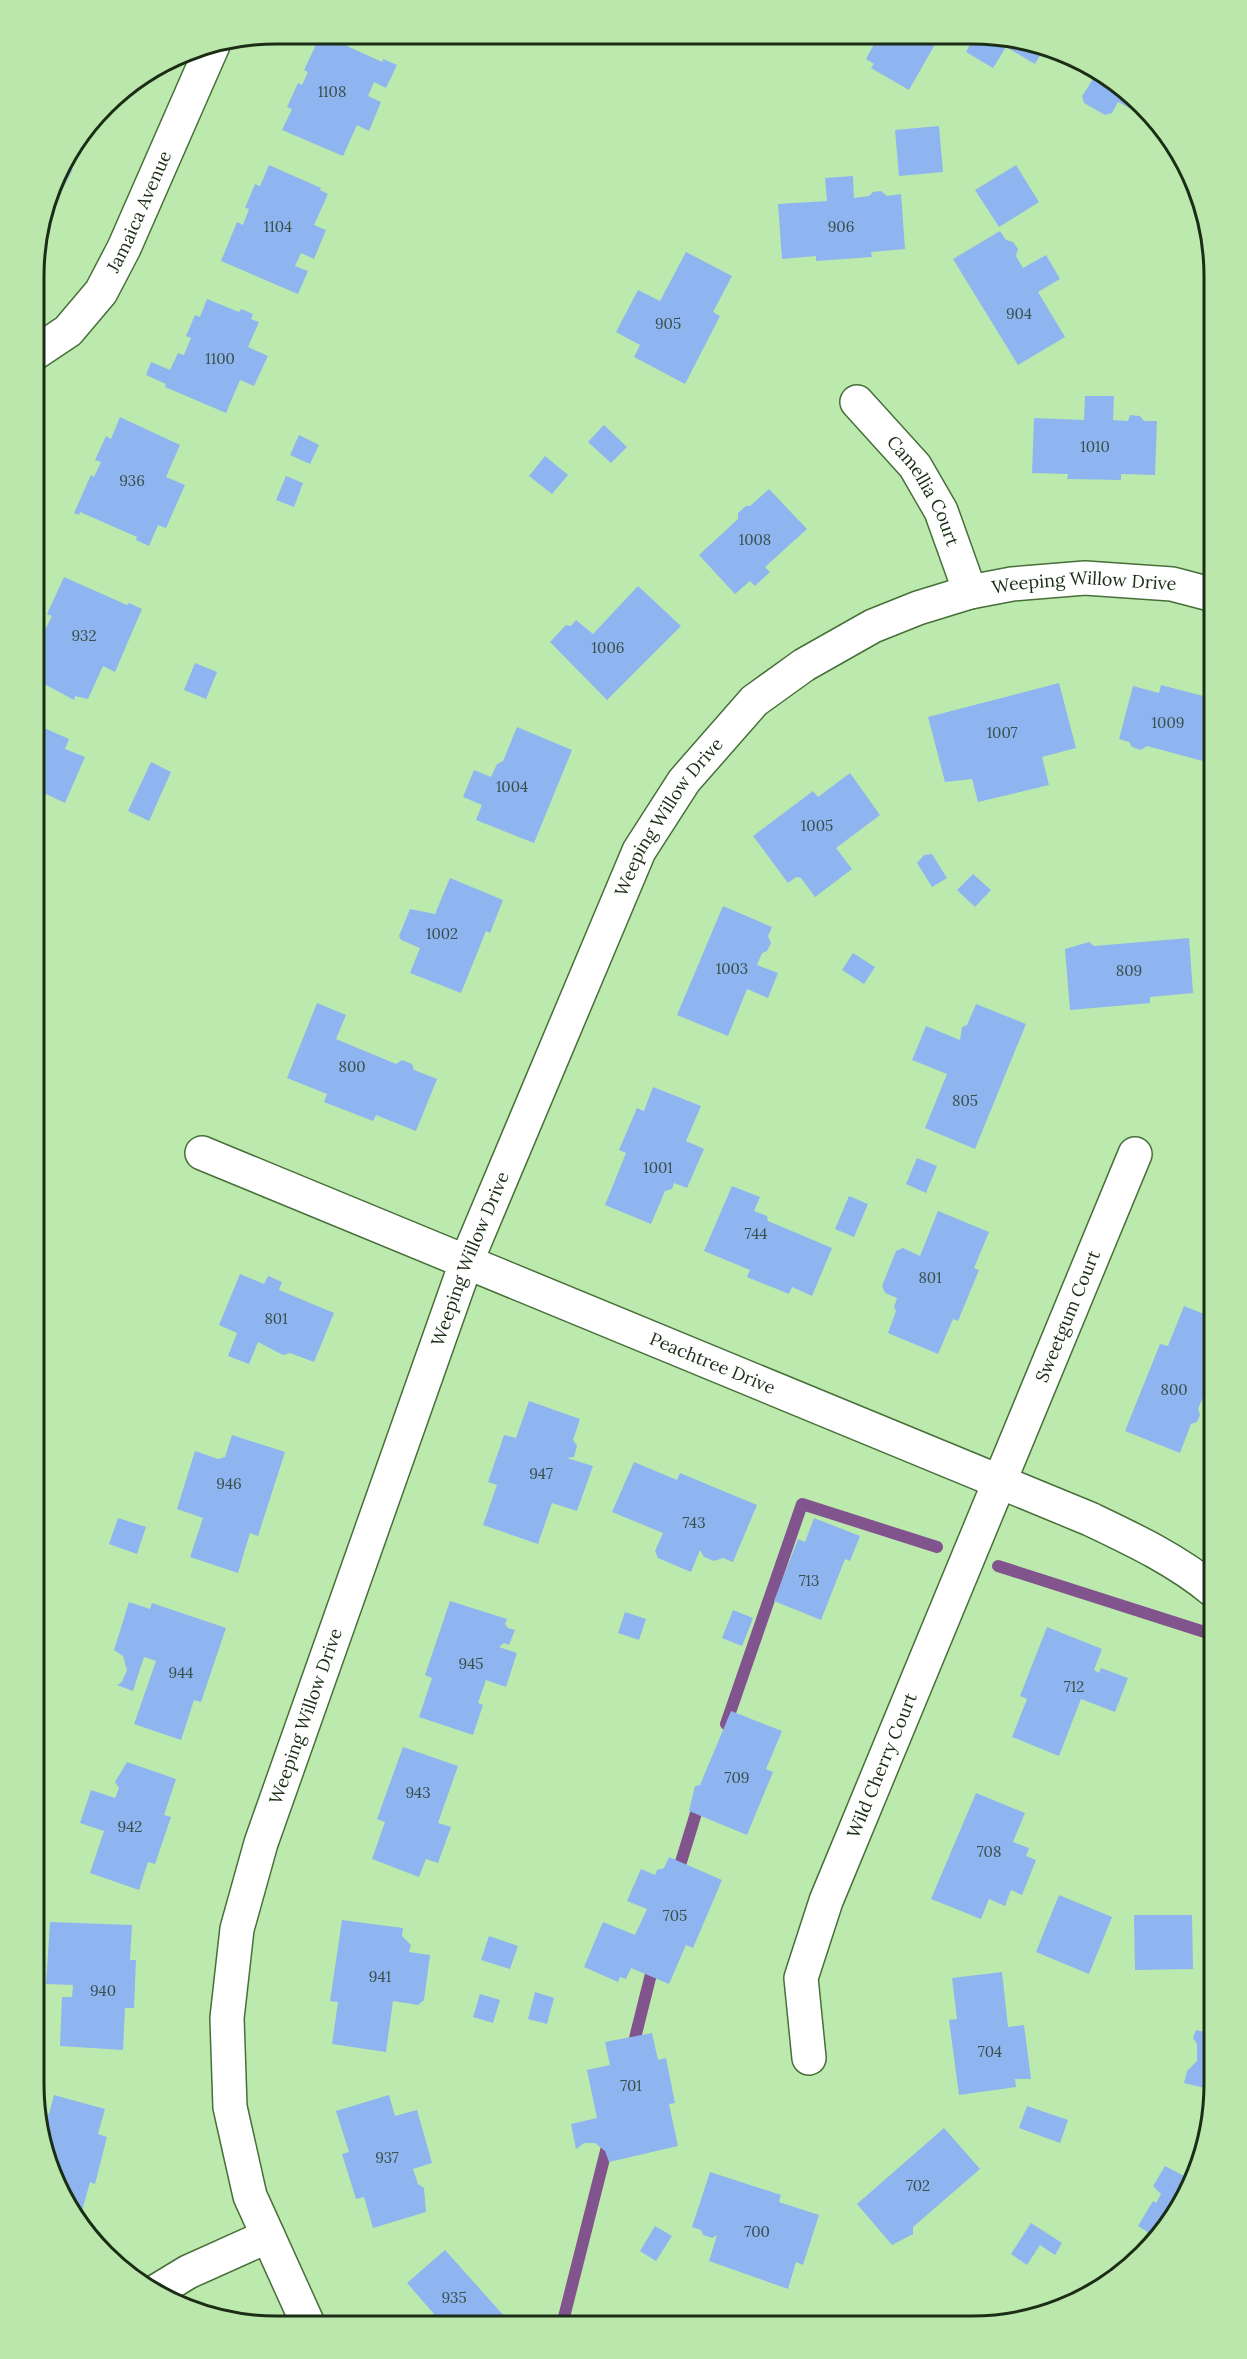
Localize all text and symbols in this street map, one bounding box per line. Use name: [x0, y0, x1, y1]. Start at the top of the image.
house number: 1108: [318, 82, 346, 101]
street label: Jamaica Avenue: [101, 147, 176, 277]
house number: 1104: [264, 217, 292, 236]
house number: 906: [828, 217, 854, 236]
house number: 904: [1006, 304, 1032, 323]
house number: 905: [655, 314, 681, 333]
house number: 1100: [205, 349, 235, 368]
street label: Camellia Court: [882, 430, 965, 549]
house number: 1010: [1080, 437, 1110, 456]
house number: 936: [119, 471, 145, 490]
house number: 1008: [739, 530, 771, 549]
street label: Weeping Willow Drive: [990, 566, 1177, 599]
house number: 932: [71, 626, 97, 645]
house number: 1006: [592, 638, 624, 657]
house number: 1009: [1152, 713, 1184, 732]
house number: 1007: [987, 723, 1017, 742]
street label: Weeping Willow Drive: [609, 733, 728, 900]
house number: 1004: [496, 777, 528, 796]
house number: 1005: [801, 816, 833, 835]
house number: 1002: [426, 924, 458, 943]
house number: 1003: [716, 959, 748, 978]
house number: 809: [1116, 961, 1142, 980]
house number: 800: [338, 1057, 366, 1076]
house number: 805: [952, 1091, 978, 1110]
house number: 1001: [643, 1158, 673, 1177]
street label: Weeping Willow Drive: [426, 1168, 514, 1349]
house number: 744: [745, 1224, 767, 1243]
street label: Sweetgum Court: [1030, 1247, 1105, 1386]
house number: 801: [918, 1268, 942, 1287]
house number: 801: [264, 1309, 288, 1328]
street label: Peachtree Drive: [646, 1327, 779, 1399]
house number: 800: [1160, 1380, 1188, 1399]
house number: 947: [529, 1464, 553, 1483]
house number: 946: [216, 1474, 242, 1493]
house number: 743: [682, 1513, 706, 1532]
house number: 713: [799, 1571, 819, 1590]
street label: Weeping Willow Drive: [264, 1625, 347, 1807]
house number: 945: [459, 1654, 483, 1673]
house number: 944: [169, 1663, 193, 1682]
house number: 712: [1064, 1677, 1084, 1696]
street label: Wild Cherry Court: [841, 1689, 922, 1841]
house number: 709: [725, 1768, 749, 1787]
house number: 943: [405, 1783, 431, 1802]
house number: 942: [118, 1817, 142, 1836]
house number: 708: [977, 1842, 1001, 1861]
house number: 705: [663, 1906, 687, 1925]
house number: 941: [369, 1967, 391, 1986]
house number: 940: [90, 1981, 116, 2000]
house number: 704: [978, 2042, 1002, 2061]
house number: 701: [620, 2076, 642, 2095]
house number: 937: [375, 2148, 399, 2167]
house number: 702: [906, 2176, 930, 2195]
house number: 700: [744, 2222, 770, 2241]
house number: 935: [441, 2288, 467, 2307]

